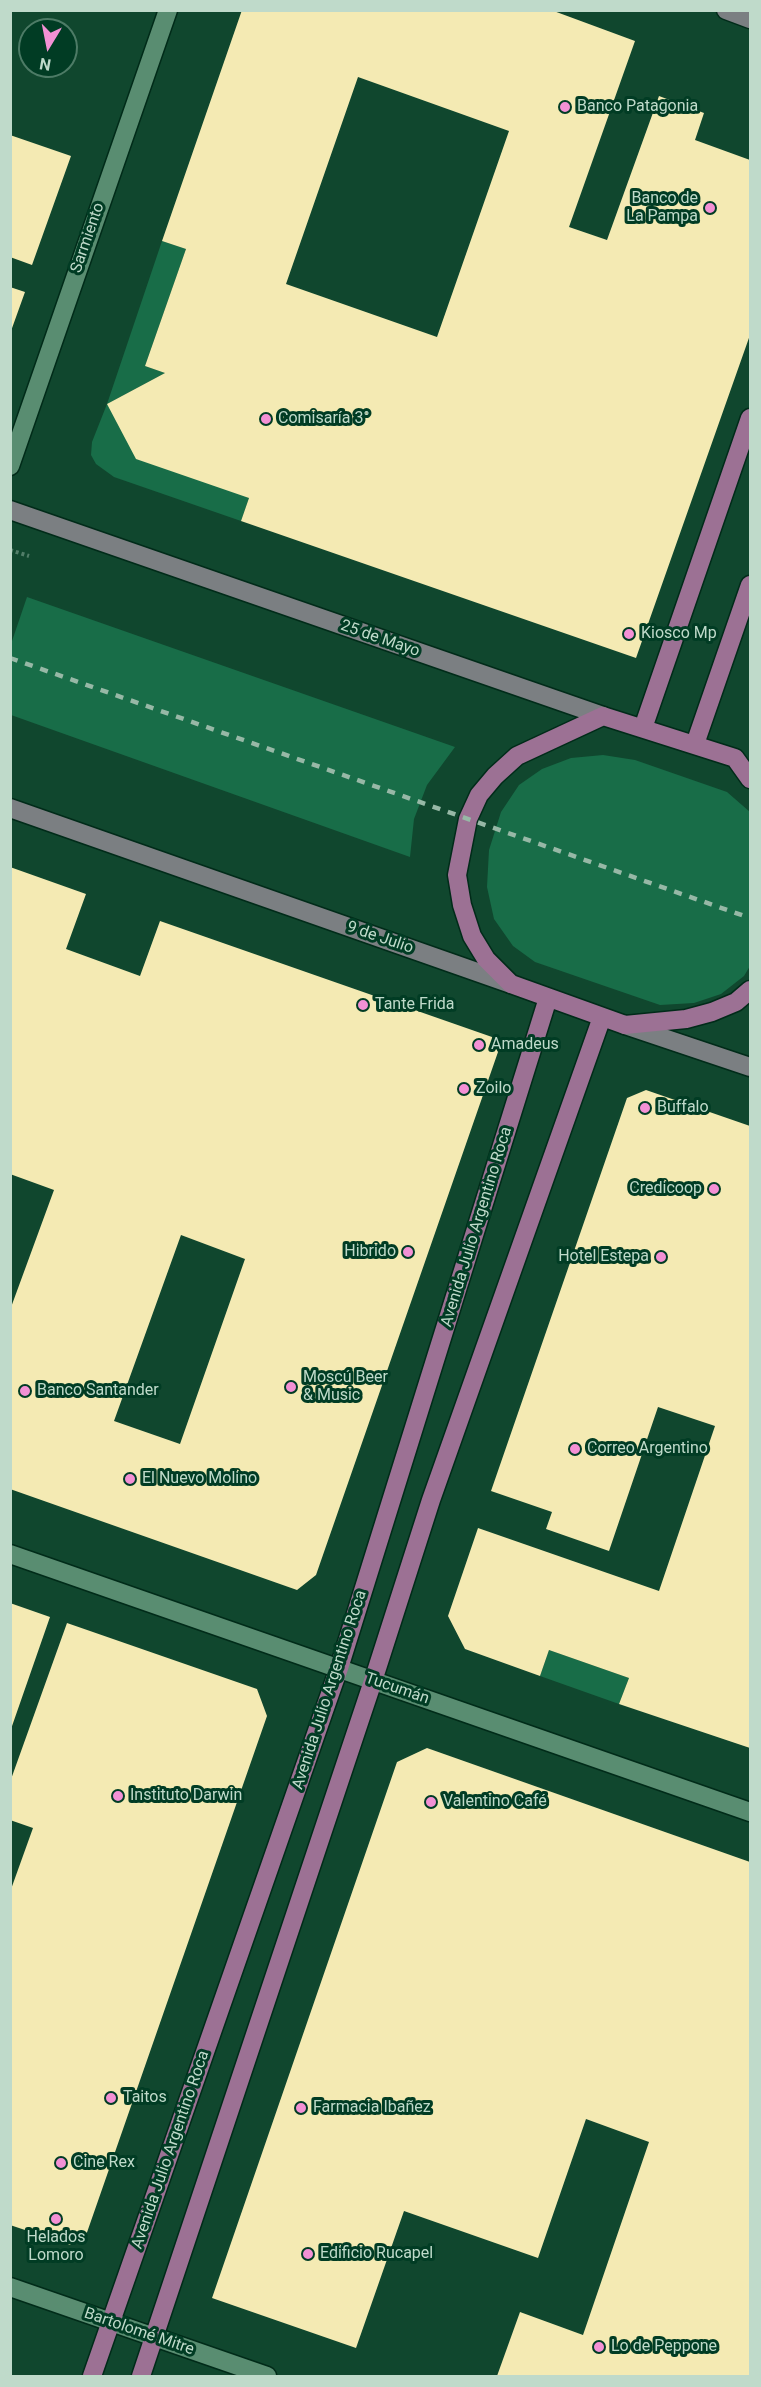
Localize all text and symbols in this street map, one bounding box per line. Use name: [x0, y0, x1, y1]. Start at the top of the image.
north arrow: [18, 18, 78, 78]
text: N: [38, 54, 52, 75]
place label: Banco Patagonia: [577, 97, 698, 117]
marker: Banco Patagonia: [558, 100, 572, 114]
place label: Banco de La Pampa: [626, 189, 698, 227]
street label: Sarmiento: [67, 200, 109, 276]
marker: Banco de La Pampa: [703, 201, 717, 215]
place label: Comisaría 3°: [278, 409, 369, 429]
marker: Comisaría 3°: [259, 412, 273, 426]
street label: 25 de Mayo: [338, 616, 422, 662]
place label: Kiosco Mp: [641, 624, 717, 644]
marker: Kiosco Mp: [622, 627, 636, 641]
street label: 9 de Julio: [344, 918, 416, 958]
place label: Tante Frida: [375, 995, 455, 1015]
marker: Tante Frida: [356, 998, 370, 1012]
place label: Amadeus: [491, 1035, 559, 1055]
marker: Amadeus: [472, 1038, 486, 1052]
place label: Zoilo: [476, 1079, 511, 1099]
marker: Zoilo: [457, 1082, 471, 1096]
place label: Buffalo: [657, 1098, 709, 1118]
marker: Buffalo: [638, 1101, 652, 1115]
street label: Avenida Julio Argentino Roca: [437, 1125, 517, 1329]
place label: Credicoop: [629, 1179, 702, 1199]
marker: Credicoop: [707, 1182, 721, 1196]
place label: Hibrido: [344, 1242, 396, 1262]
marker: Hibrido: [401, 1245, 415, 1259]
place label: Hotel Estepa: [558, 1247, 649, 1267]
marker: Hotel Estepa: [654, 1250, 668, 1264]
place label: Moscú Beer & Music: [303, 1368, 388, 1406]
marker: Moscú Beer & Music: [284, 1380, 298, 1394]
place label: Banco Santander: [37, 1381, 159, 1401]
marker: Banco Santander: [18, 1384, 32, 1398]
place label: Correo Argentino: [587, 1439, 708, 1459]
marker: Correo Argentino: [568, 1442, 582, 1456]
place label: El Nuevo Molino: [142, 1469, 257, 1489]
marker: El Nuevo Molino: [123, 1472, 137, 1486]
street label: Avenida Julio Argentino Roca: [289, 1588, 371, 1792]
street label: Tucumán: [362, 1669, 432, 1709]
place label: Instituto Darwin: [130, 1786, 242, 1806]
marker: Instituto Darwin: [111, 1789, 125, 1803]
place label: Valentino Café: [443, 1792, 547, 1812]
marker: Valentino Café: [424, 1795, 438, 1809]
street label: Avenida Julio Argentino Roca: [128, 2048, 214, 2252]
place label: Taitos: [123, 2088, 167, 2108]
marker: Taitos: [104, 2091, 118, 2105]
place label: Farmacia Ibañez: [313, 2098, 431, 2118]
marker: Farmacia Ibañez: [294, 2101, 308, 2115]
place label: Cine Rex: [73, 2153, 135, 2173]
marker: Cine Rex: [54, 2156, 68, 2170]
marker: Helados Lomoro: [49, 2212, 63, 2226]
place label: Helados Lomoro: [27, 2228, 85, 2266]
place label: Edificio Rucapel: [320, 2244, 433, 2264]
marker: Edificio Rucapel: [301, 2247, 315, 2261]
street label: Bartolomé Mitre: [81, 2304, 197, 2360]
place label: Lo de Peppone: [611, 2337, 717, 2357]
marker: Lo de Peppone: [592, 2340, 606, 2354]

